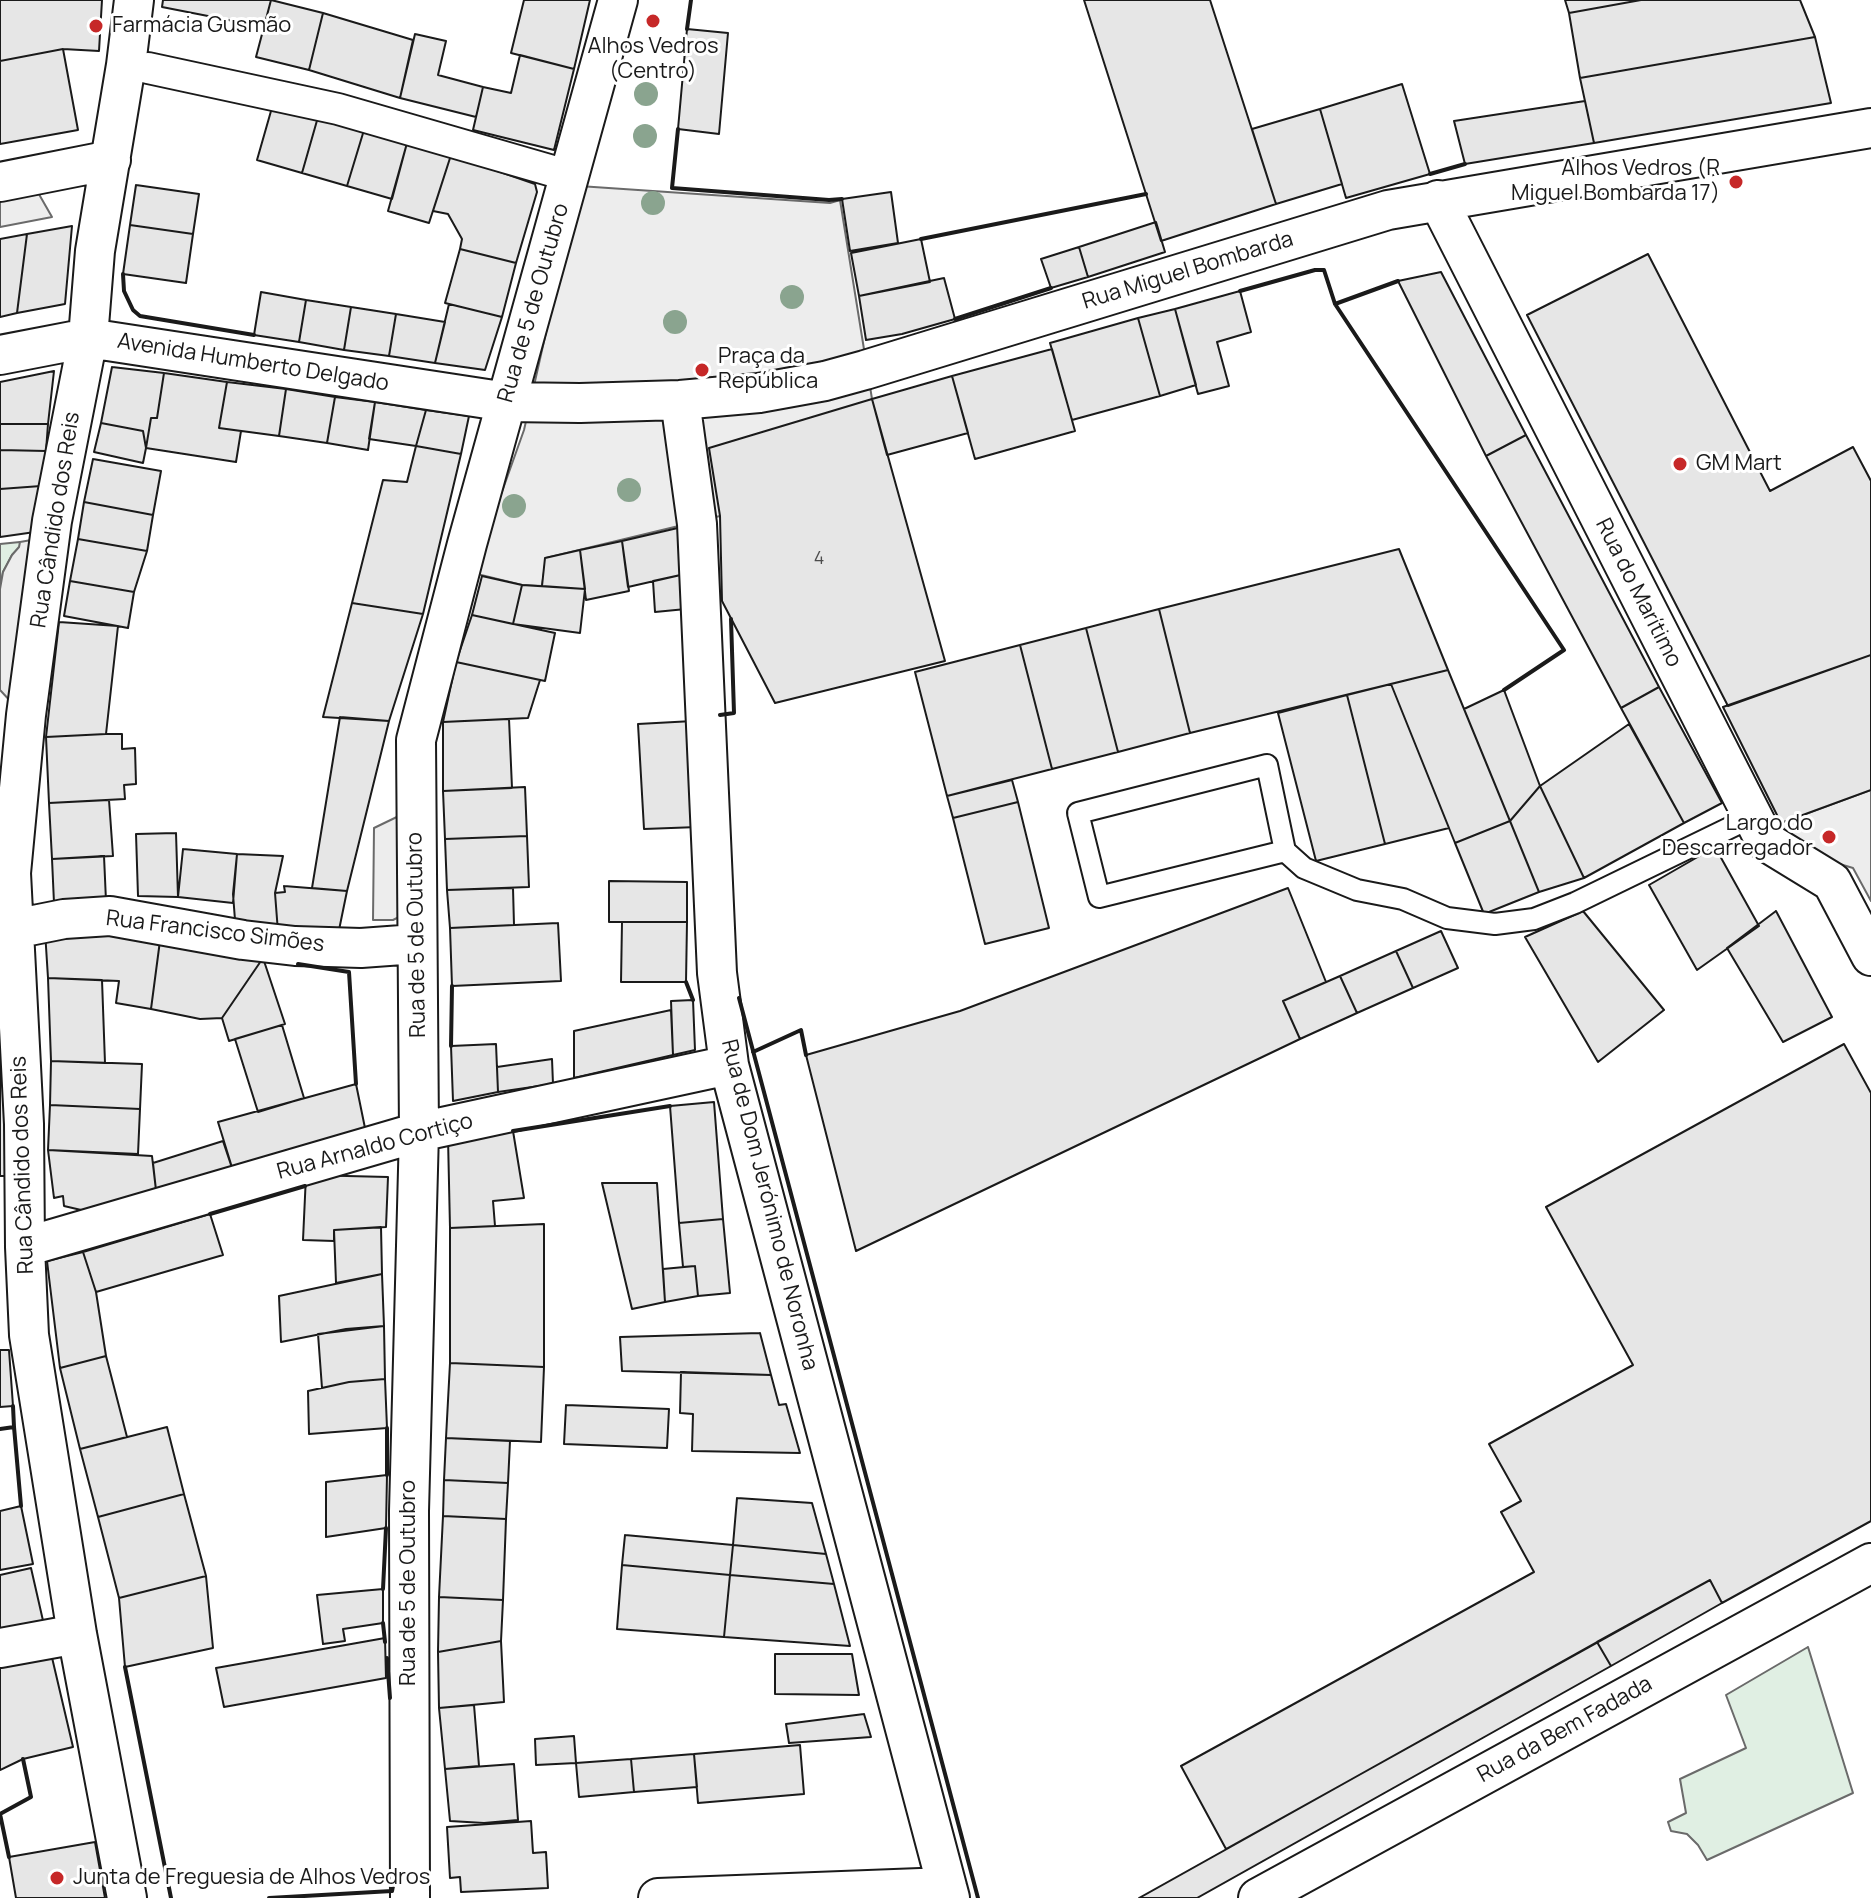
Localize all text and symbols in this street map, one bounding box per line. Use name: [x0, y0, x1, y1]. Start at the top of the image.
marker: Alhos Vedros (Centro): [644, 12, 662, 30]
place label: Farmácia Gusmão: [112, 13, 291, 39]
marker: Farmácia Gusmão: [87, 17, 105, 35]
place label: Alhos Vedros (Centro): [587, 34, 719, 86]
place label: Alhos Vedros (R Miguel Bombarda 17): [1511, 156, 1720, 208]
marker: Alhos Vedros (R Miguel Bombarda 17): [1727, 173, 1745, 191]
street label: Rua de 5 de Outubro: [493, 200, 575, 406]
street label: Rua Miguel Bombarda: [1079, 226, 1297, 316]
street label: Avenida Humberto Delgado: [115, 328, 391, 398]
place label: Praça da República: [718, 344, 818, 396]
marker: Praça da República: [693, 361, 711, 379]
street label: Rua Cândido dos Reis: [26, 410, 86, 630]
place label: GM Mart: [1696, 451, 1782, 477]
marker: GM Mart: [1671, 455, 1689, 473]
street label: Rua do Marítimo: [1589, 514, 1687, 672]
house number: 4: [814, 548, 824, 570]
place label: Largo do Descarregador: [1662, 811, 1813, 862]
marker: Largo do Descarregador: [1820, 828, 1838, 846]
street label: Rua de 5 de Outubro: [402, 832, 432, 1038]
street label: Rua Francisco Simões: [104, 906, 326, 958]
street label: Rua de Dom Jerónimo de Noronha: [715, 1037, 823, 1373]
street label: Rua Cândido dos Reis: [6, 1055, 40, 1275]
street label: Rua Arnaldo Cortiço: [274, 1108, 476, 1186]
street label: Rua de 5 de Outubro: [396, 1480, 422, 1686]
street label: Rua da Bem Fadada: [1473, 1671, 1657, 1789]
place label: Junta de Freguesia de Alhos Vedros: [73, 1865, 430, 1891]
marker: Junta de Freguesia de Alhos Vedros: [48, 1869, 66, 1887]

